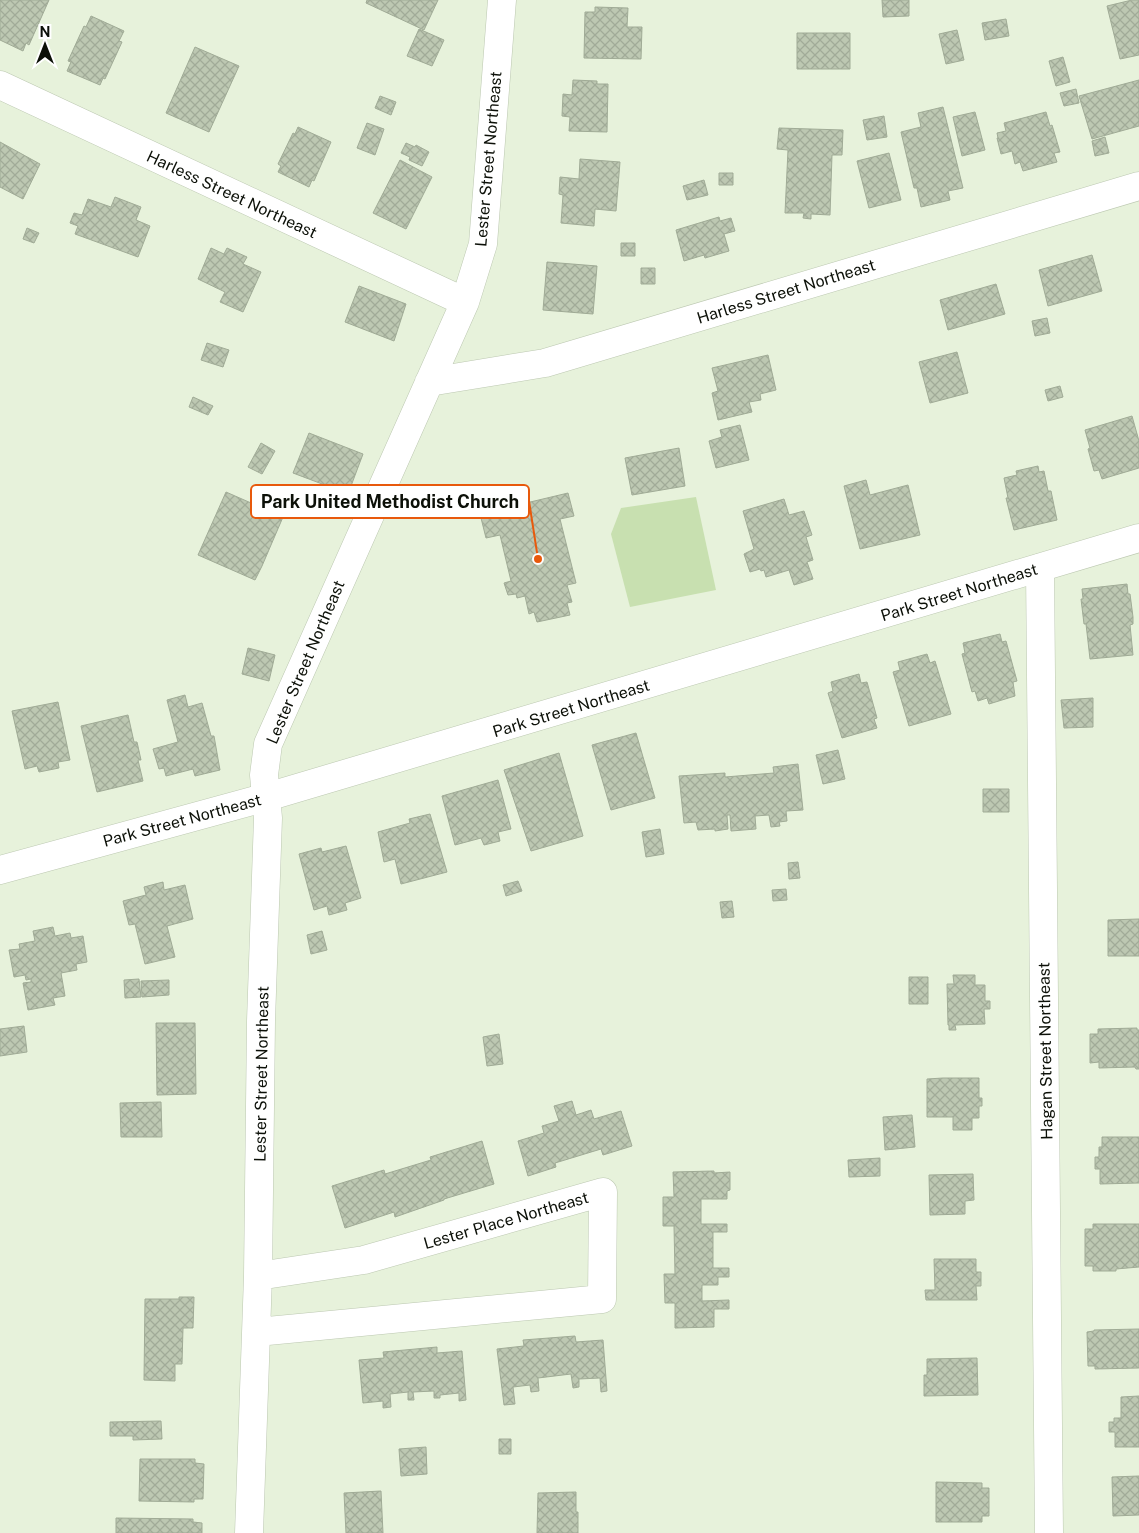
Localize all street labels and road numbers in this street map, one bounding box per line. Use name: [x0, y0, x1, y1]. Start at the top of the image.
street label: Lester Street Northeast: [471, 71, 506, 248]
street label: Harless Street Northeast: [144, 147, 320, 242]
street label: Harless Street Northeast: [695, 255, 878, 328]
street label: Park Street Northeast: [878, 560, 1040, 625]
street label: Lester Street Northeast: [262, 577, 349, 747]
street label: Park Street Northeast: [490, 676, 652, 741]
street label: Park Street Northeast: [101, 790, 263, 851]
street label: Hagan Street Northeast: [1034, 962, 1057, 1140]
street label: Lester Street Northeast: [250, 986, 273, 1162]
street label: Lester Place Northeast: [421, 1188, 591, 1253]

